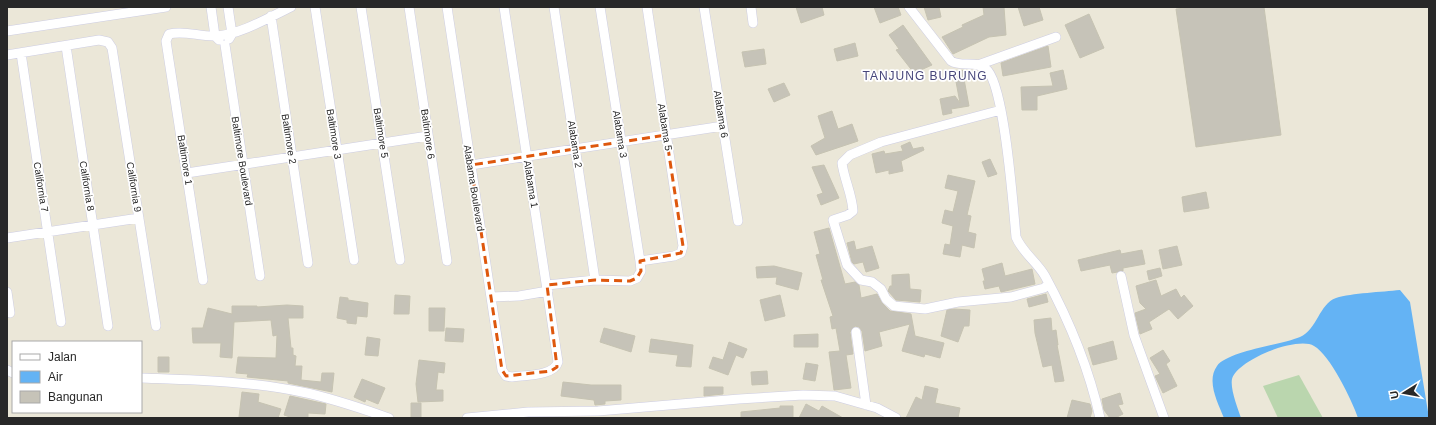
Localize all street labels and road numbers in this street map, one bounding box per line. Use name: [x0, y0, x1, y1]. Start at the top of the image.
street label: Alabama 6: [712, 90, 730, 139]
street label: Alabama 5: [656, 103, 674, 152]
street label: Baltimore 5: [372, 107, 390, 159]
street label: Baltimore 3: [325, 108, 343, 160]
street label: Baltimore 6: [419, 108, 437, 160]
street label: Alabama 3: [611, 110, 629, 159]
street label: Baltimore 2: [280, 113, 298, 165]
street label: Baltimore Boulevard: [230, 116, 254, 206]
street label: Alabama 2: [566, 120, 584, 169]
street label: Baltimore 1: [176, 134, 194, 186]
street label: Alabama Boulevard: [462, 144, 486, 232]
street label: California 8: [78, 160, 96, 212]
street label: Alabama 1: [522, 160, 540, 209]
street label: California 7: [32, 161, 50, 213]
street label: California 9: [125, 161, 143, 213]

